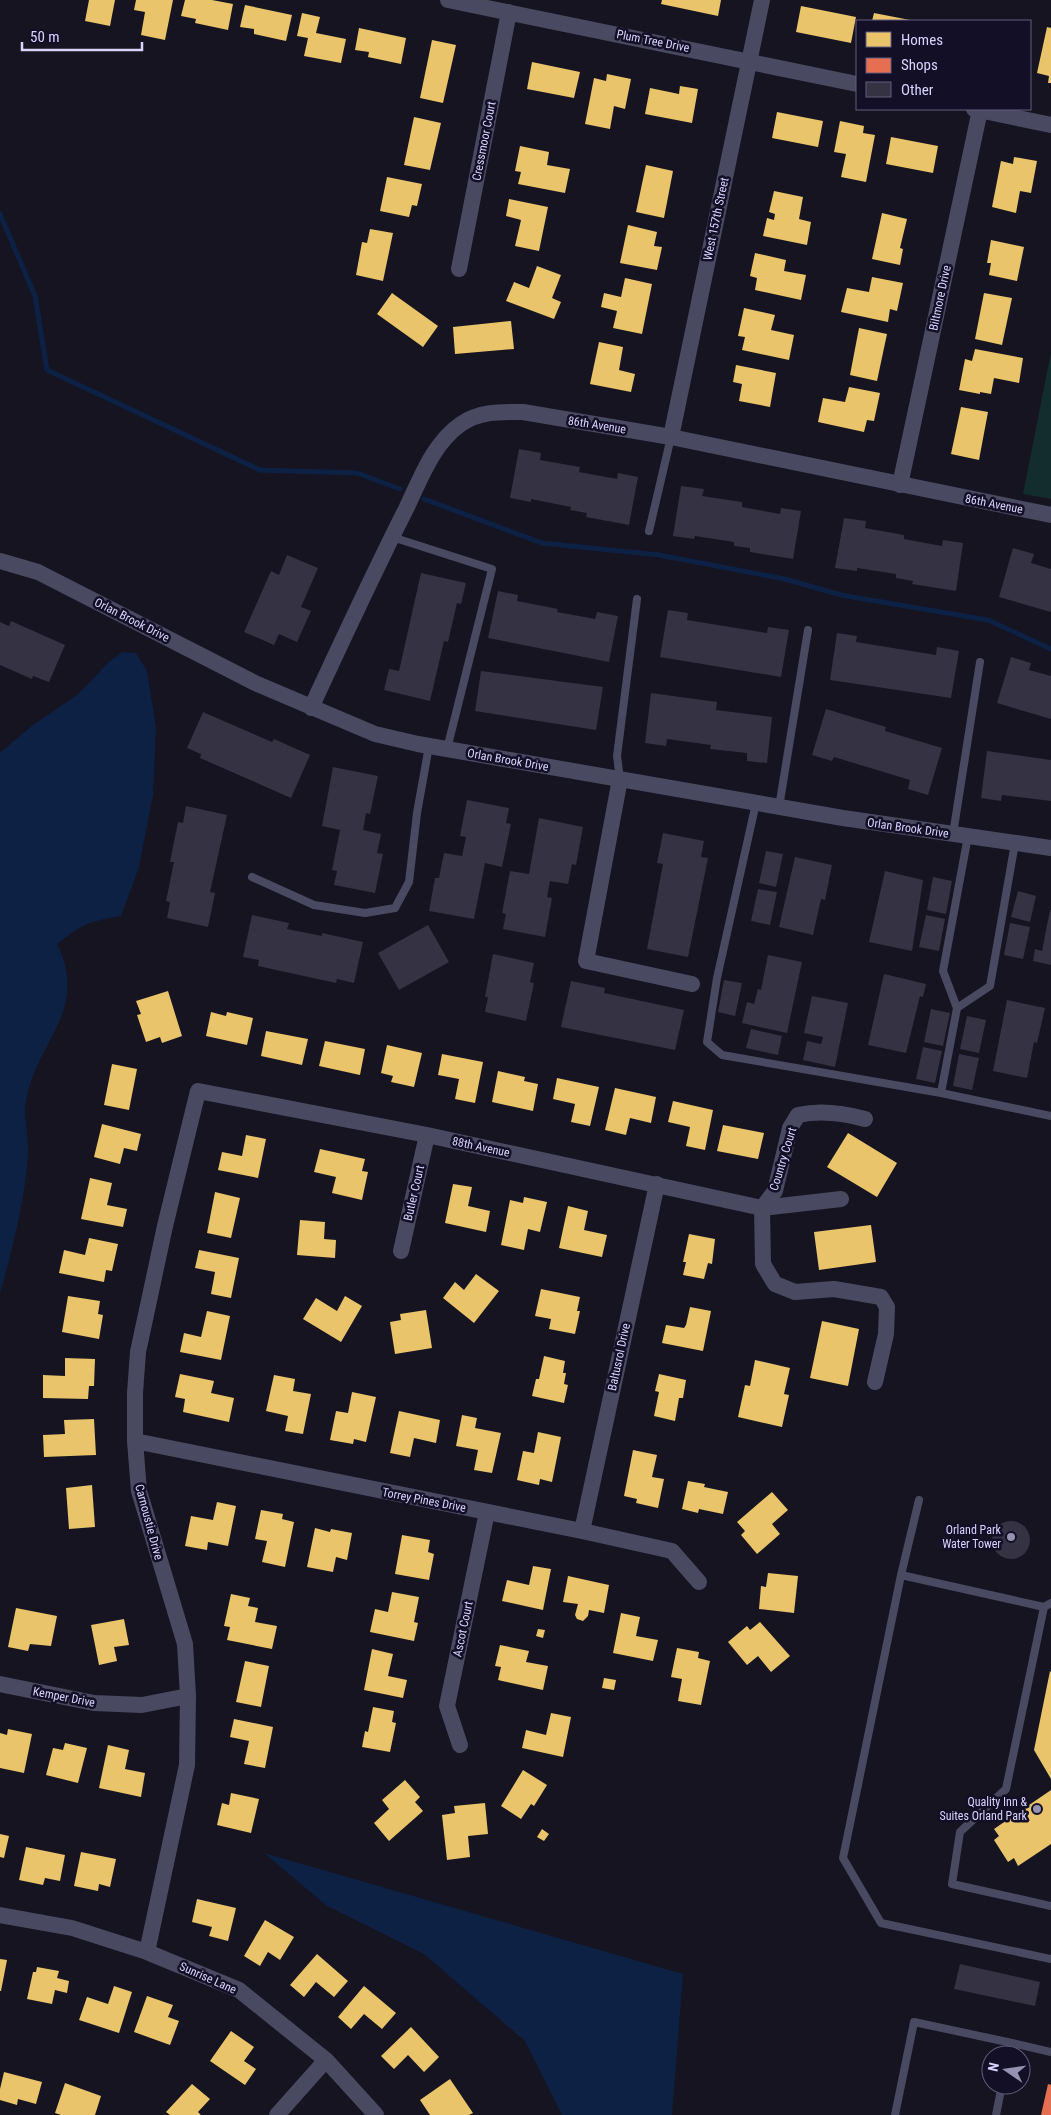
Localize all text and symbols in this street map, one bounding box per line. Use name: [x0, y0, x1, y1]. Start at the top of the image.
scale bar: [22, 20, 142, 52]
legend: [856, 20, 1031, 110]
street label: Plum Tree Drive: [615, 27, 691, 55]
text: 50 m: [30, 28, 60, 46]
text: Homes: [901, 31, 943, 49]
text: Shops: [901, 56, 938, 74]
text: Other: [901, 81, 934, 99]
street label: Cressmoor Court: [469, 100, 499, 182]
street label: West 157th Street: [700, 176, 732, 262]
street label: Biltmore Drive: [926, 264, 954, 332]
street label: 86th Avenue: [567, 414, 627, 437]
street label: 86th Avenue: [964, 492, 1024, 517]
street label: Orlan Brook Drive: [92, 595, 172, 645]
street label: Orlan Brook Drive: [466, 746, 550, 774]
street label: Orlan Brook Drive: [866, 815, 950, 841]
street label: Country Court: [767, 1125, 799, 1192]
street label: 88th Avenue: [451, 1134, 511, 1160]
street label: Butler Court: [401, 1163, 427, 1222]
street label: Baltusrol Drive: [605, 1321, 633, 1392]
street label: Carnoustie Drive: [132, 1483, 166, 1562]
street label: Torrey Pines Drive: [381, 1485, 468, 1515]
place label: Orland Park Water Tower: [942, 1523, 1002, 1551]
marker: Orland Park Water Tower: [1005, 1531, 1017, 1543]
street label: Ascot Court: [450, 1600, 476, 1658]
street label: Kemper Drive: [32, 1684, 97, 1710]
place label: Quality Inn & Suites Orland Park: [940, 1795, 1028, 1823]
marker: Quality Inn & Suites Orland Park: [1031, 1803, 1043, 1815]
street label: Sunrise Lane: [177, 1959, 239, 1997]
north arrow: [981, 2045, 1031, 2095]
text: N: [985, 2061, 1002, 2073]

